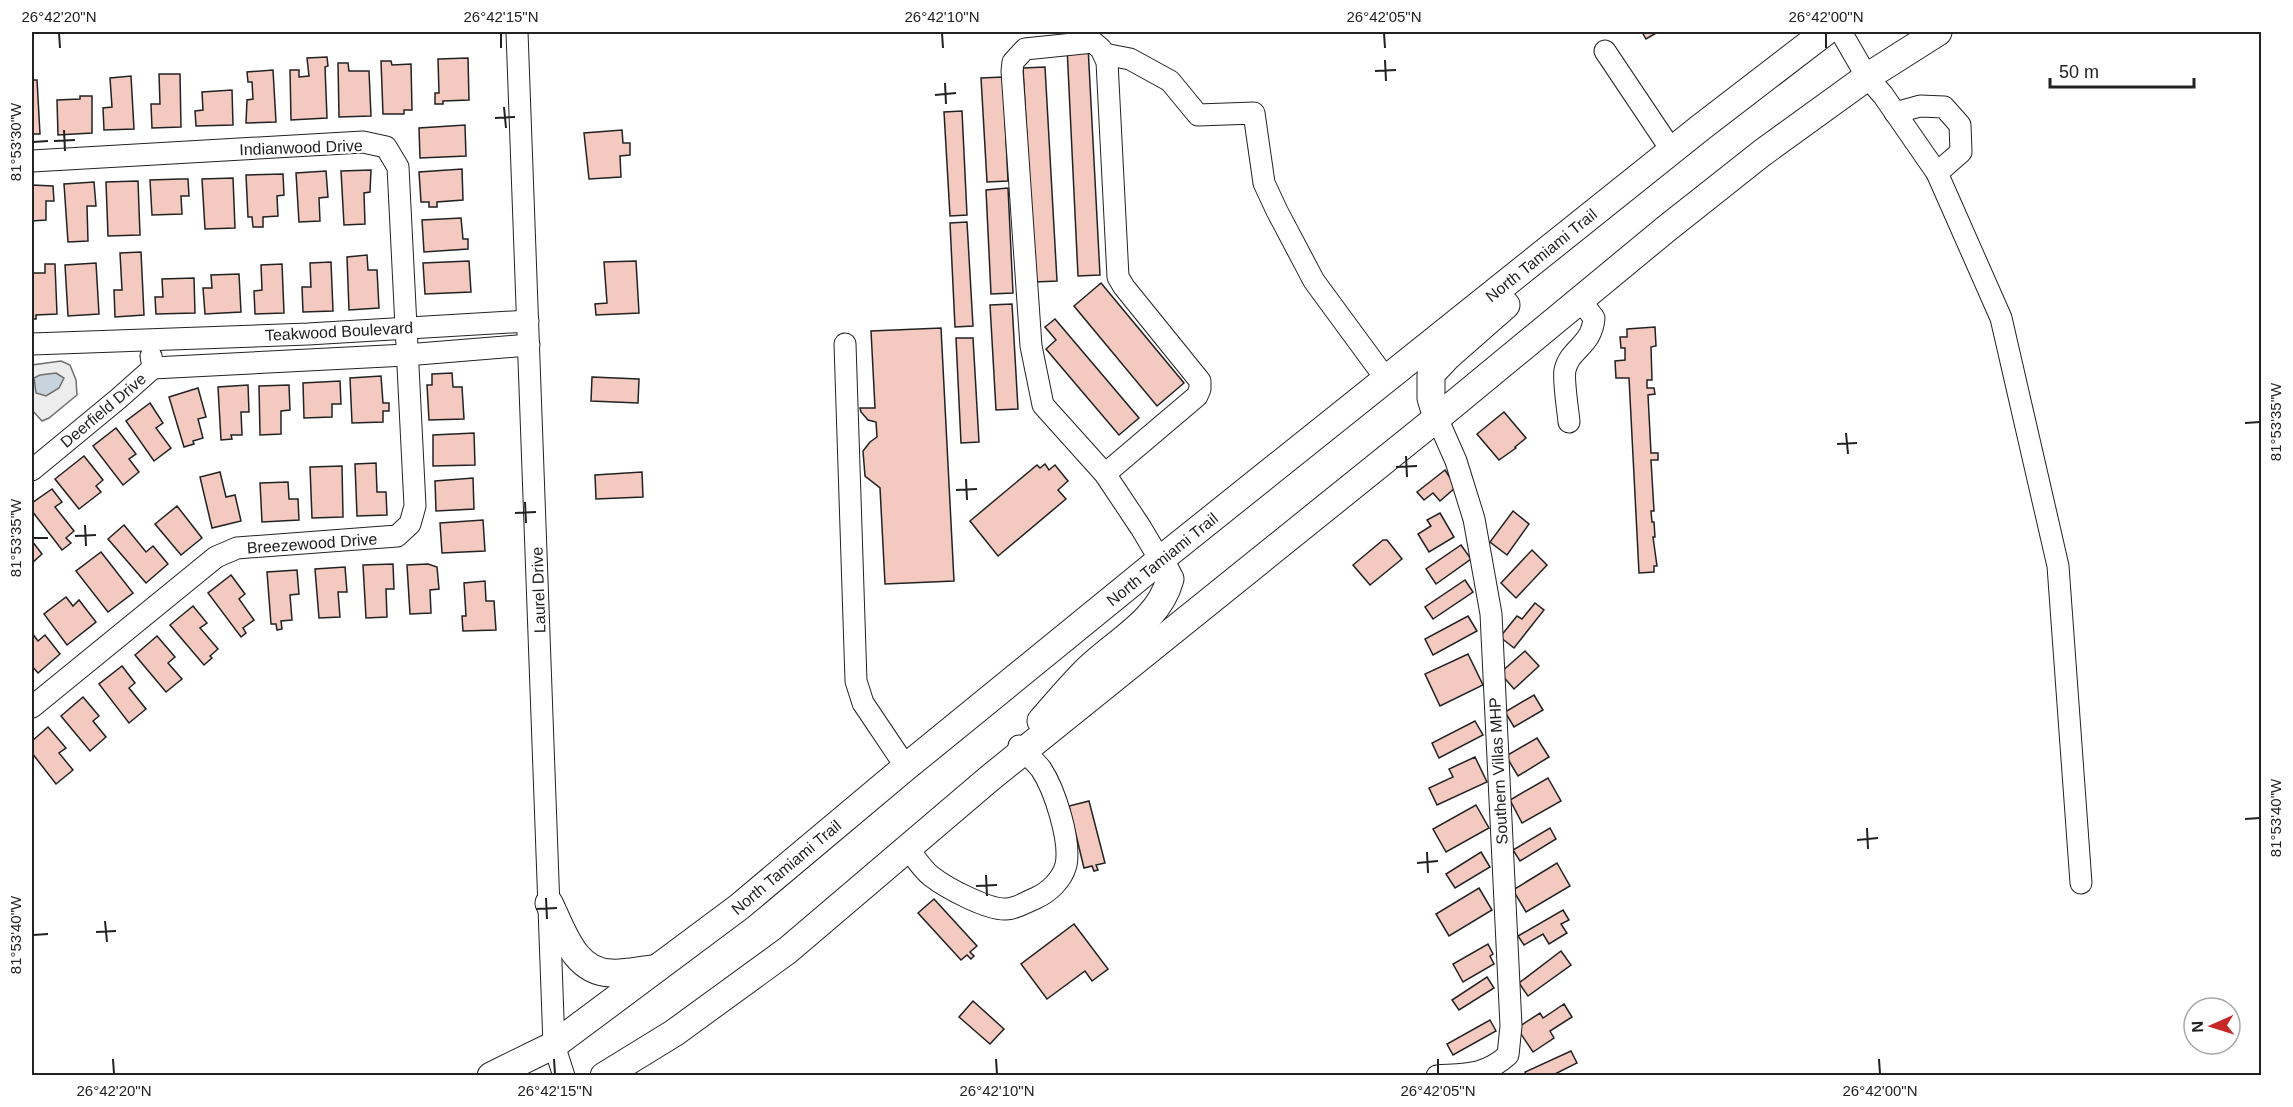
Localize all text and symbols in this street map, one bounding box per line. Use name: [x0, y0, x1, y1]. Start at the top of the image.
text: 26°42'20"N: [21, 8, 97, 25]
text: 26°42'15"N: [463, 8, 539, 25]
text: 26°42'10"N: [904, 8, 980, 25]
text: 26°42'05"N: [1346, 8, 1422, 25]
text: 26°42'00"N: [1788, 8, 1864, 25]
scale bar: [2050, 51, 2194, 89]
text: 50 m: [2059, 62, 2099, 82]
text: 81°53'30"W: [7, 102, 24, 181]
street label: Indianwood Drive: [239, 137, 363, 158]
street label: North Tamiami Trail: [1483, 206, 1600, 305]
street label: Teakwood Boulevard: [264, 319, 414, 344]
street label: Deerfield Drive: [57, 370, 149, 451]
text: 81°53'35"W: [2267, 382, 2284, 461]
text: 81°53'35"W: [7, 498, 24, 577]
street label: North Tamiami Trail: [1104, 510, 1221, 609]
street label: Breezewood Drive: [246, 530, 378, 557]
street label: Laurel Drive: [528, 546, 548, 633]
street label: Southern Villas MHP: [1486, 697, 1511, 845]
text: 81°53'40"W: [2267, 778, 2284, 857]
street label: North Tamiami Trail: [728, 817, 844, 918]
text: 81°53'40"W: [7, 895, 24, 974]
north arrow: [2182, 996, 2242, 1056]
text: N: [2189, 1021, 2206, 1033]
text: 26°42'20"N: [76, 1082, 152, 1099]
text: 26°42'15"N: [517, 1082, 593, 1099]
text: 26°42'10"N: [959, 1082, 1035, 1099]
text: 26°42'05"N: [1400, 1082, 1476, 1099]
text: 26°42'00"N: [1842, 1082, 1918, 1099]

